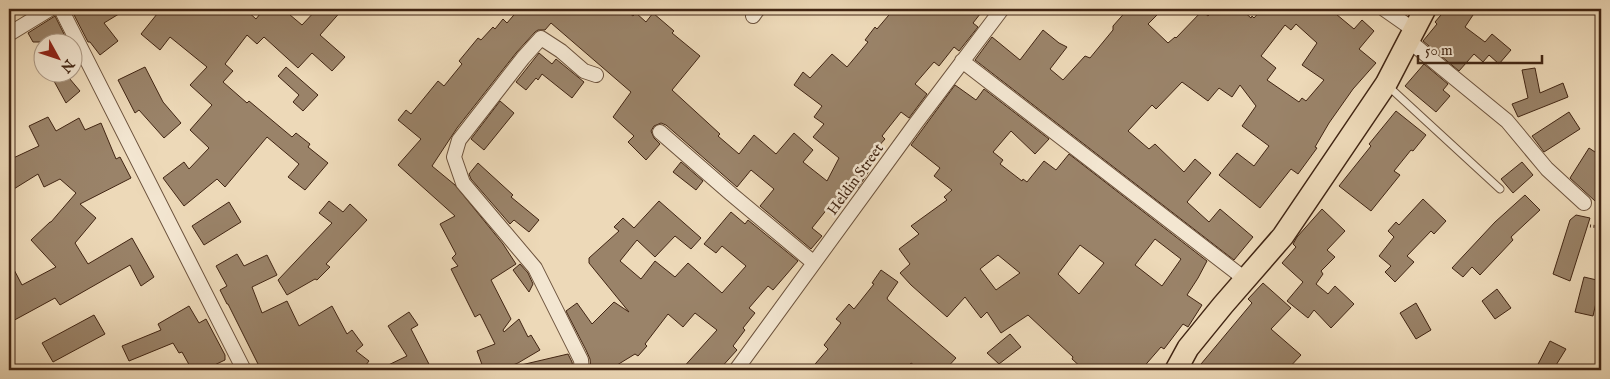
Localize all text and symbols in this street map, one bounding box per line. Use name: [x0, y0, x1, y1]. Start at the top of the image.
north arrow: [32, 32, 82, 82]
scale bar: [1418, 32, 1541, 64]
text: 50 m: [1425, 41, 1453, 60]
text: N: [56, 55, 79, 76]
street label: Heldin Street: [823, 140, 888, 219]

